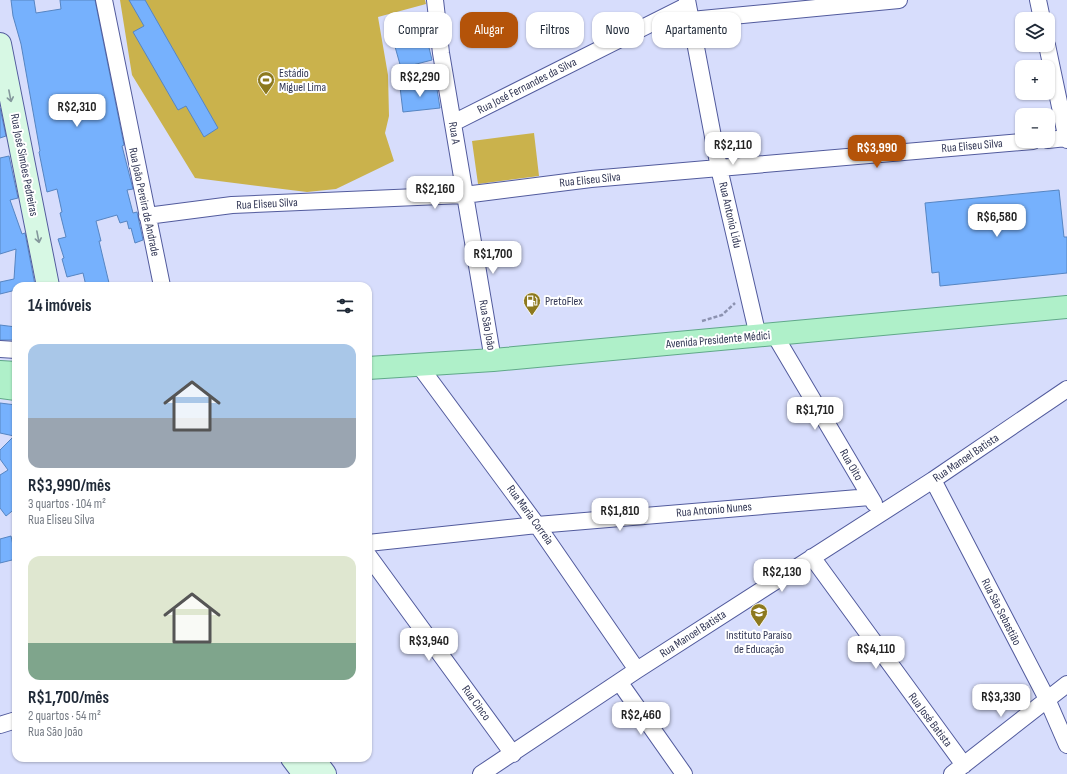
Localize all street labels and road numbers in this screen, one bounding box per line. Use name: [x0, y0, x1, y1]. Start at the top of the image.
street label: Rua José Fernandes da Silva: [475, 54, 579, 118]
street label: Rua José Simões Pedreiras: [7, 113, 41, 217]
street label: Rua A: [445, 121, 463, 146]
street label: Rua Eliseu Silva: [941, 136, 1004, 156]
street label: Rua João Pereira de Andrade: [125, 146, 163, 258]
street label: Rua Eliseu Silva: [559, 169, 622, 191]
street label: Rua Antonio Lidu: [715, 181, 745, 249]
street label: Rua Eliseu Silva: [236, 195, 298, 213]
street label: Rua São João: [475, 299, 499, 351]
street label: Avenida Presidente Médici: [664, 328, 771, 352]
street label: Rua Manoel Batista: [930, 430, 1002, 486]
street label: Rua Oito: [836, 447, 866, 483]
street label: Rua Maria Correia: [503, 482, 557, 548]
street label: Rua Antonio Nunes: [676, 499, 752, 521]
street label: Rua São Sebastião: [978, 576, 1024, 648]
street label: Rua Manoel Batista: [657, 607, 729, 661]
street label: Rua Cinco: [458, 682, 494, 724]
street label: Rua José Batista: [905, 690, 955, 750]

